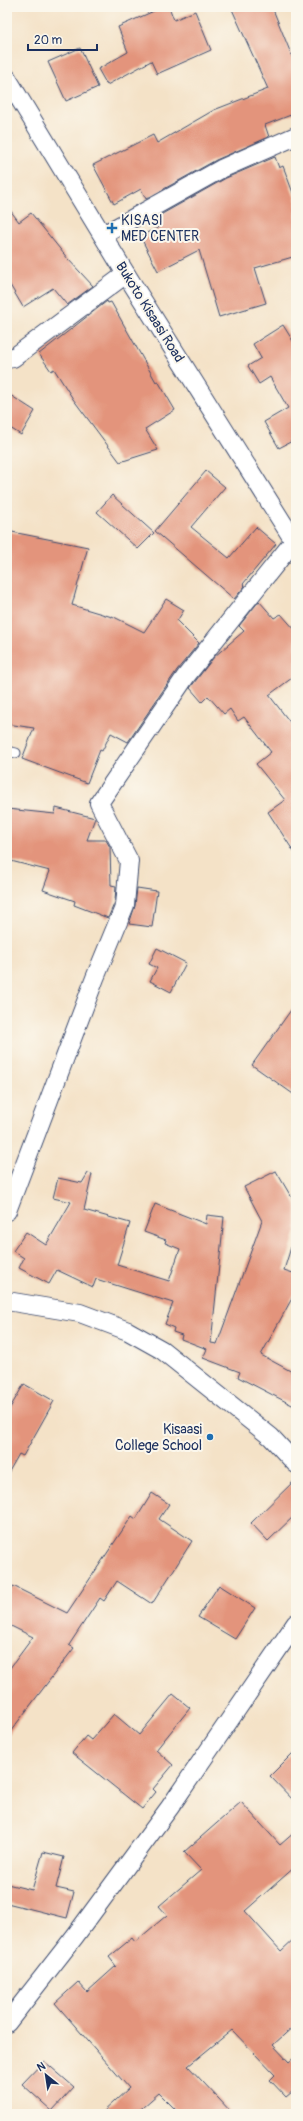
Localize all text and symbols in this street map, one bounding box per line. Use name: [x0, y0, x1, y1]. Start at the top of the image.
scale bar: [28, 26, 97, 52]
text: 20 m: [34, 33, 63, 48]
place label: KISASI MED CENTER: [121, 212, 199, 245]
marker: KISASI MED CENTER: [106, 222, 118, 234]
street label: Bukoto Kisaasi Road: [112, 259, 188, 366]
place label: Kisaasi College School: [115, 1421, 203, 1454]
marker: Kisaasi College School: [205, 1432, 215, 1442]
north arrow: [26, 2055, 66, 2095]
text: N: [35, 2059, 48, 2074]

